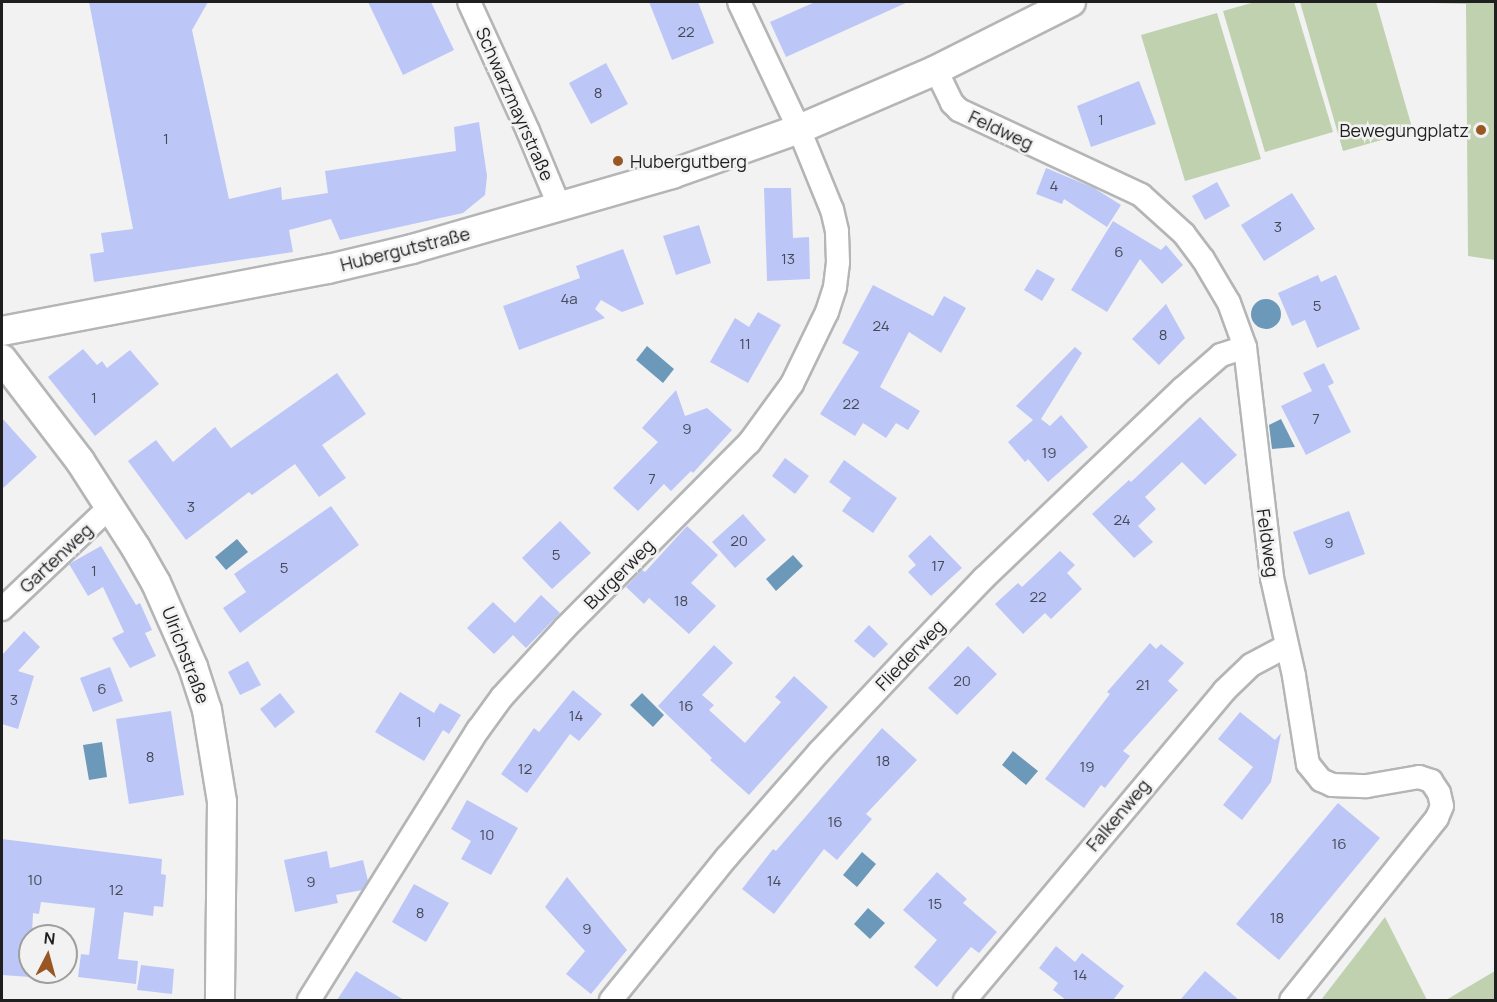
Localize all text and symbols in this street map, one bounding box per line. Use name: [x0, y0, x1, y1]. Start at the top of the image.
house number: 22: [677, 23, 695, 41]
street label: Schwarzmayrstraße: [471, 24, 559, 184]
house number: 8: [594, 84, 602, 102]
street label: Feldweg: [965, 106, 1037, 154]
house number: 1: [1098, 111, 1104, 129]
place label: Bewegungplatz: [1340, 119, 1469, 141]
marker: Bewegungplatz: [1474, 123, 1488, 137]
house number: 1: [163, 130, 169, 148]
place label: Hubergutberg: [630, 150, 747, 172]
marker: Hubergutberg: [611, 154, 625, 168]
house number: 4: [1050, 177, 1058, 195]
house number: 3: [1274, 218, 1282, 236]
street label: Hubergutstraße: [338, 222, 472, 276]
house number: 6: [1114, 243, 1124, 261]
house number: 13: [781, 250, 795, 268]
house number: 4a: [560, 290, 578, 308]
house number: 5: [1313, 297, 1321, 315]
house number: 24: [872, 317, 890, 335]
house number: 8: [1159, 326, 1167, 344]
house number: 11: [739, 335, 751, 353]
house number: 1: [91, 389, 97, 407]
house number: 22: [842, 395, 860, 413]
house number: 7: [1312, 410, 1320, 428]
house number: 9: [682, 420, 692, 438]
house number: 19: [1041, 444, 1057, 462]
house number: 7: [648, 470, 656, 488]
house number: 3: [187, 498, 195, 516]
street label: Feldweg: [1253, 507, 1283, 579]
house number: 24: [1113, 511, 1131, 529]
street label: Gartenweg: [15, 519, 97, 597]
house number: 20: [730, 532, 748, 550]
street label: Burgerweg: [579, 534, 659, 614]
house number: 9: [1324, 534, 1334, 552]
house number: 5: [552, 546, 560, 564]
house number: 17: [931, 557, 945, 575]
house number: 5: [280, 559, 288, 577]
house number: 1: [91, 562, 97, 580]
house number: 22: [1029, 588, 1047, 606]
house number: 18: [674, 592, 688, 610]
street label: Ulrichstraße: [158, 603, 214, 707]
street label: Fliederweg: [871, 615, 949, 695]
house number: 20: [953, 672, 971, 690]
house number: 21: [1136, 676, 1150, 694]
house number: 6: [97, 680, 107, 698]
house number: 3: [10, 691, 18, 709]
house number: 16: [678, 697, 694, 715]
house number: 14: [569, 707, 583, 725]
house number: 1: [416, 713, 422, 731]
house number: 8: [146, 748, 154, 766]
house number: 18: [876, 752, 890, 770]
house number: 19: [1079, 758, 1095, 776]
house number: 12: [518, 760, 532, 778]
street label: Falkenweg: [1082, 775, 1154, 855]
house number: 16: [827, 813, 843, 831]
house number: 10: [480, 826, 494, 844]
house number: 16: [1331, 835, 1347, 853]
house number: 10: [28, 871, 42, 889]
house number: 14: [767, 872, 781, 890]
house number: 9: [306, 873, 316, 891]
house number: 12: [109, 881, 123, 899]
house number: 15: [928, 895, 942, 913]
house number: 8: [416, 904, 424, 922]
house number: 18: [1270, 909, 1284, 927]
house number: 9: [582, 920, 592, 938]
north arrow: [18, 924, 78, 984]
text: N: [43, 927, 57, 950]
house number: 14: [1073, 966, 1087, 984]

